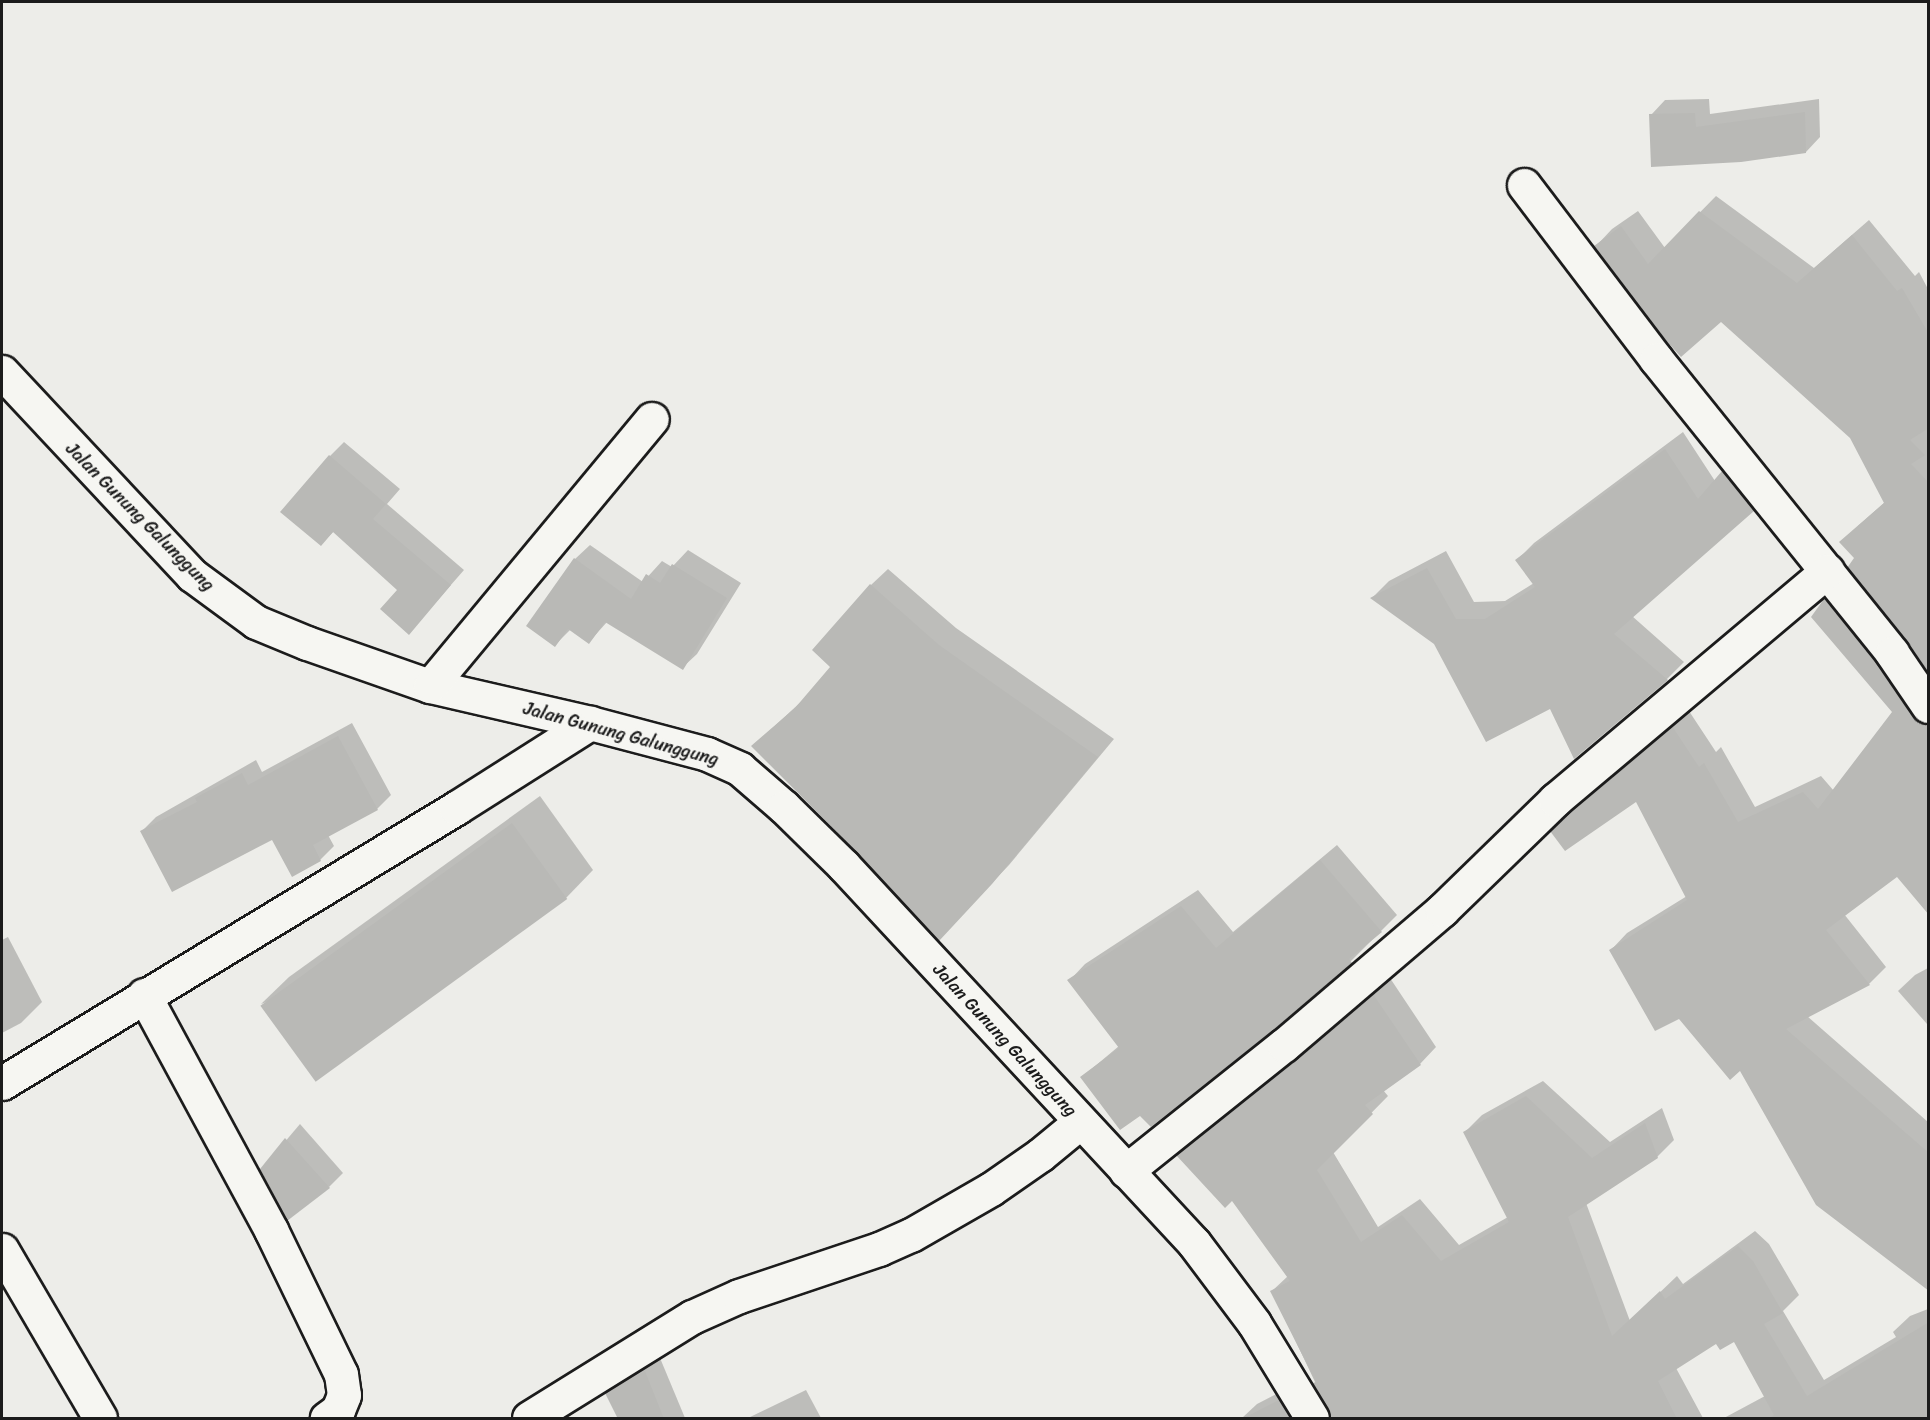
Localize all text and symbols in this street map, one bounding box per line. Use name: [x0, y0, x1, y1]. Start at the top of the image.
street label: Jalan Gunung Galunggung: [61, 438, 219, 596]
street label: Jalan Gunung Galunggung: [521, 698, 721, 770]
street label: Jalan Gunung Galunggung: [929, 959, 1081, 1121]

